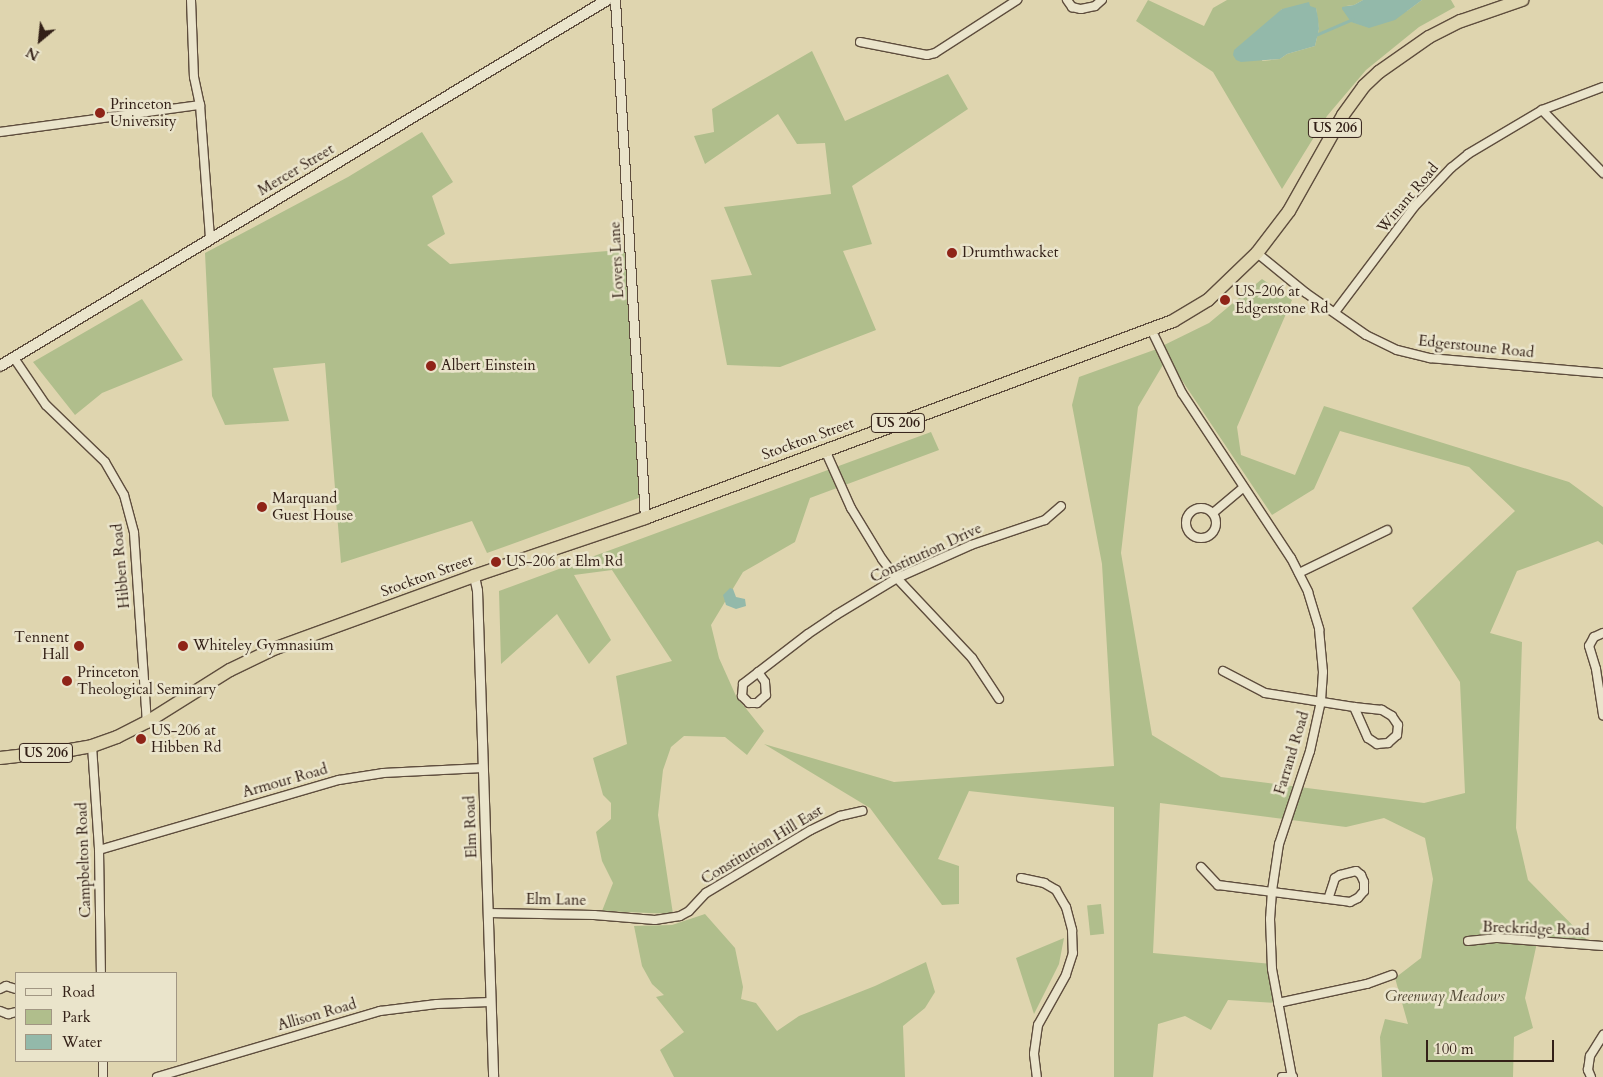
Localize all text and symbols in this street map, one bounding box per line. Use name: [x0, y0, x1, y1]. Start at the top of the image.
north arrow: [15, 15, 65, 65]
text: N: [23, 42, 43, 65]
place label: Princeton University: [110, 95, 177, 130]
marker: Princeton University: [94, 107, 106, 119]
road number: US 206: [1308, 116, 1362, 140]
street label: Mercer Street: [255, 140, 337, 200]
street label: Winant Road: [1373, 159, 1443, 237]
street label: Lovers Lane: [606, 221, 628, 299]
place label: Drumthwacket: [962, 244, 1058, 262]
marker: Drumthwacket: [946, 247, 958, 259]
place label: US-206 at Edgerstone Rd: [1235, 282, 1329, 317]
marker: US-206 at Edgerstone Rd: [1219, 294, 1231, 306]
street label: Edgerstoune Road: [1417, 332, 1535, 362]
place label: Albert Einstein: [441, 357, 536, 375]
marker: Albert Einstein: [425, 360, 437, 372]
road number: US 206: [870, 412, 926, 434]
street label: Stockton Street: [759, 414, 857, 464]
place label: Marquand Guest House: [272, 489, 353, 524]
marker: Marquand Guest House: [256, 501, 268, 513]
street label: Constitution Drive: [867, 519, 985, 587]
street label: Hibben Road: [108, 523, 134, 609]
street label: Stockton Street: [378, 551, 476, 601]
place label: US-206 at Elm Rd: [506, 553, 623, 571]
marker: US-206 at Elm Rd: [490, 556, 502, 568]
place label: Tennent Hall: [14, 628, 69, 663]
place label: Whiteley Gymnasium: [193, 637, 334, 655]
marker: Tennent Hall: [73, 640, 85, 652]
marker: Whiteley Gymnasium: [177, 640, 189, 652]
place label: Princeton Theological Seminary: [77, 663, 217, 698]
marker: Princeton Theological Seminary: [61, 675, 73, 687]
street label: Farrand Road: [1271, 709, 1313, 797]
place label: US-206 at Hibben Rd: [151, 721, 222, 756]
marker: US-206 at Hibben Rd: [135, 733, 147, 745]
road number: US 206: [18, 741, 74, 764]
street label: Armour Road: [240, 760, 330, 802]
street label: Elm Road: [461, 795, 481, 859]
street label: Campbelton Road: [73, 802, 95, 918]
street label: Constitution Hill East: [698, 802, 826, 888]
street label: Elm Lane: [526, 890, 586, 910]
street label: Breckridge Road: [1482, 918, 1590, 940]
legend: [15, 972, 178, 1062]
text: Road: [62, 982, 95, 1002]
park label: Greenway Meadows: [1385, 988, 1505, 1006]
street label: Allison Road: [276, 995, 358, 1035]
text: Park: [62, 1007, 91, 1027]
scale bar: [1428, 1030, 1556, 1062]
text: Water: [62, 1032, 102, 1052]
text: 100 m: [1434, 1039, 1474, 1059]

